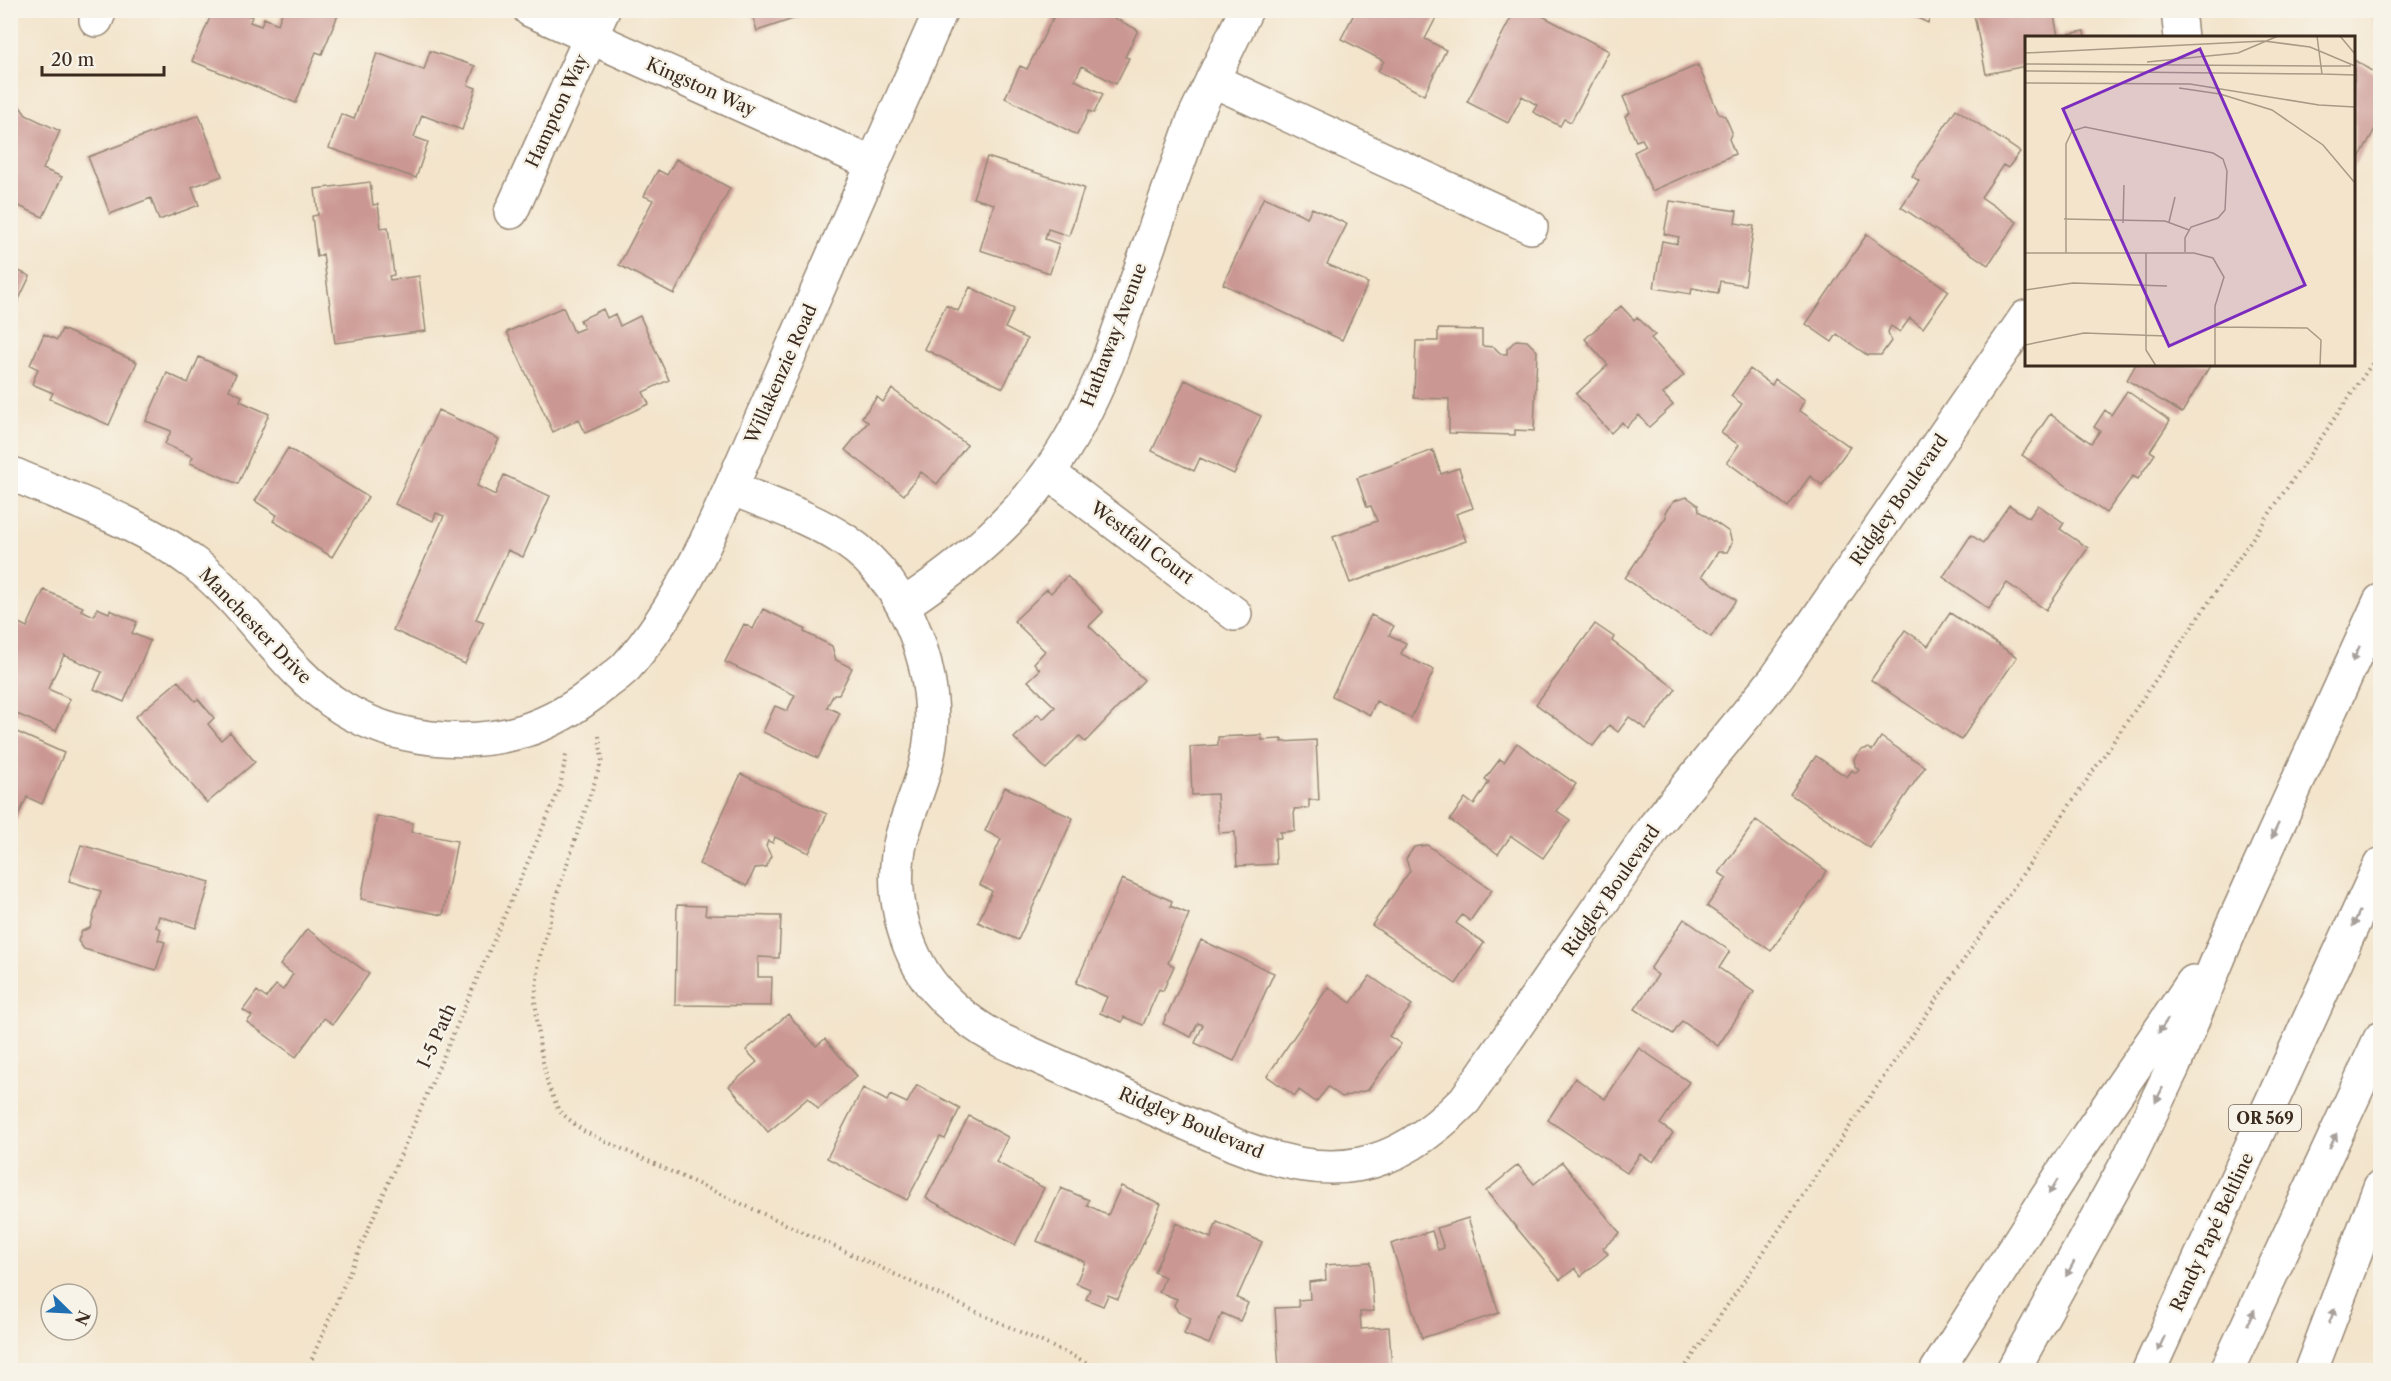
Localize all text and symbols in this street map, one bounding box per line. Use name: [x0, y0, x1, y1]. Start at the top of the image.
inset map: [2025, 36, 2355, 366]
scale bar: [42, 39, 164, 77]
text: 20 m: [51, 49, 95, 71]
street label: Hampton Way: [521, 50, 593, 171]
street label: Kingston Way: [643, 53, 760, 121]
street label: Hathaway Avenue: [1076, 260, 1152, 410]
street label: Willakenzie Road: [740, 301, 822, 448]
street label: Ridgley Boulevard: [1845, 430, 1953, 570]
street label: Westfall Court: [1085, 496, 1199, 589]
street label: Manchester Drive: [194, 563, 316, 689]
one-way arrow: [2351, 646, 2361, 664]
street label: Ridgley Boulevard: [1557, 821, 1665, 961]
one-way arrow: [2270, 823, 2279, 840]
one-way arrow: [2352, 910, 2361, 927]
street label: I-5 Path: [413, 1000, 461, 1072]
one-way arrow: [2157, 1017, 2169, 1033]
street label: Ridgley Boulevard: [1115, 1083, 1267, 1163]
one-way arrow: [2155, 1087, 2164, 1104]
road number: OR 569: [2229, 1105, 2301, 1131]
one-way arrow: [2329, 1132, 2338, 1149]
street label: Randy Papé Beltline: [2166, 1149, 2258, 1315]
one-way arrow: [2048, 1179, 2059, 1195]
one-way arrow: [2065, 1260, 2075, 1277]
north arrow: [39, 1282, 99, 1342]
one-way arrow: [2328, 1307, 2337, 1325]
text: N: [71, 1308, 95, 1329]
one-way arrow: [2247, 1309, 2256, 1326]
one-way arrow: [2156, 1335, 2166, 1353]

